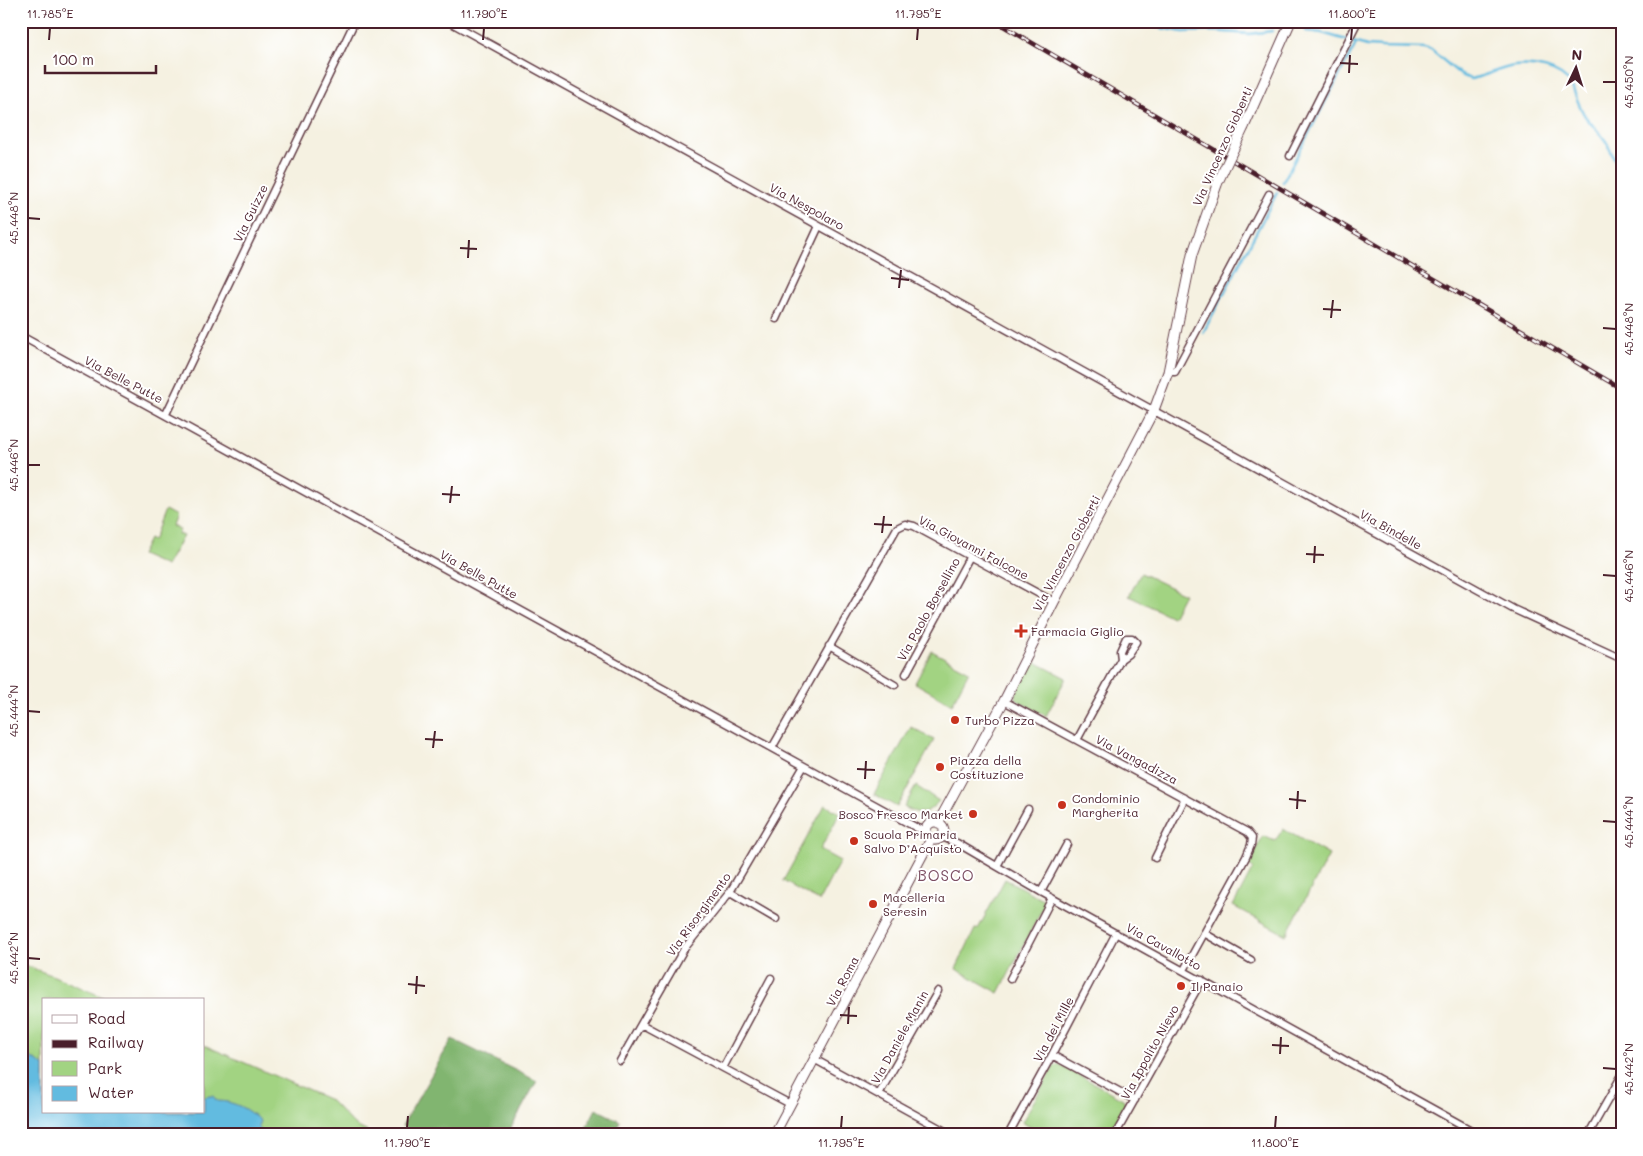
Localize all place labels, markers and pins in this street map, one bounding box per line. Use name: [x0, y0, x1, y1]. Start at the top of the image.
place label: Farmacia Giglio: [1031, 623, 1124, 639]
marker: Farmacia Giglio: [1015, 625, 1027, 637]
place label: Turbo Pizza: [965, 712, 1035, 728]
marker: Turbo Pizza: [949, 714, 961, 726]
place label: Piazza della Costituzione: [950, 752, 1024, 782]
marker: Piazza della Costituzione: [934, 761, 946, 773]
place label: Condominio Margherita: [1072, 790, 1140, 820]
marker: Condominio Margherita: [1056, 799, 1068, 811]
place label: Bosco Fresco Market: [838, 806, 963, 822]
marker: Bosco Fresco Market: [967, 808, 979, 820]
place label: Scuola Primaria Salvo D’Acquisto: [864, 826, 962, 856]
marker: Scuola Primaria Salvo D’Acquisto: [848, 835, 860, 847]
place label: Macelleria Seresin: [883, 889, 945, 919]
marker: Macelleria Seresin: [867, 898, 879, 910]
place label: Il Panaio: [1191, 978, 1243, 994]
marker: Il Panaio: [1175, 980, 1187, 992]

